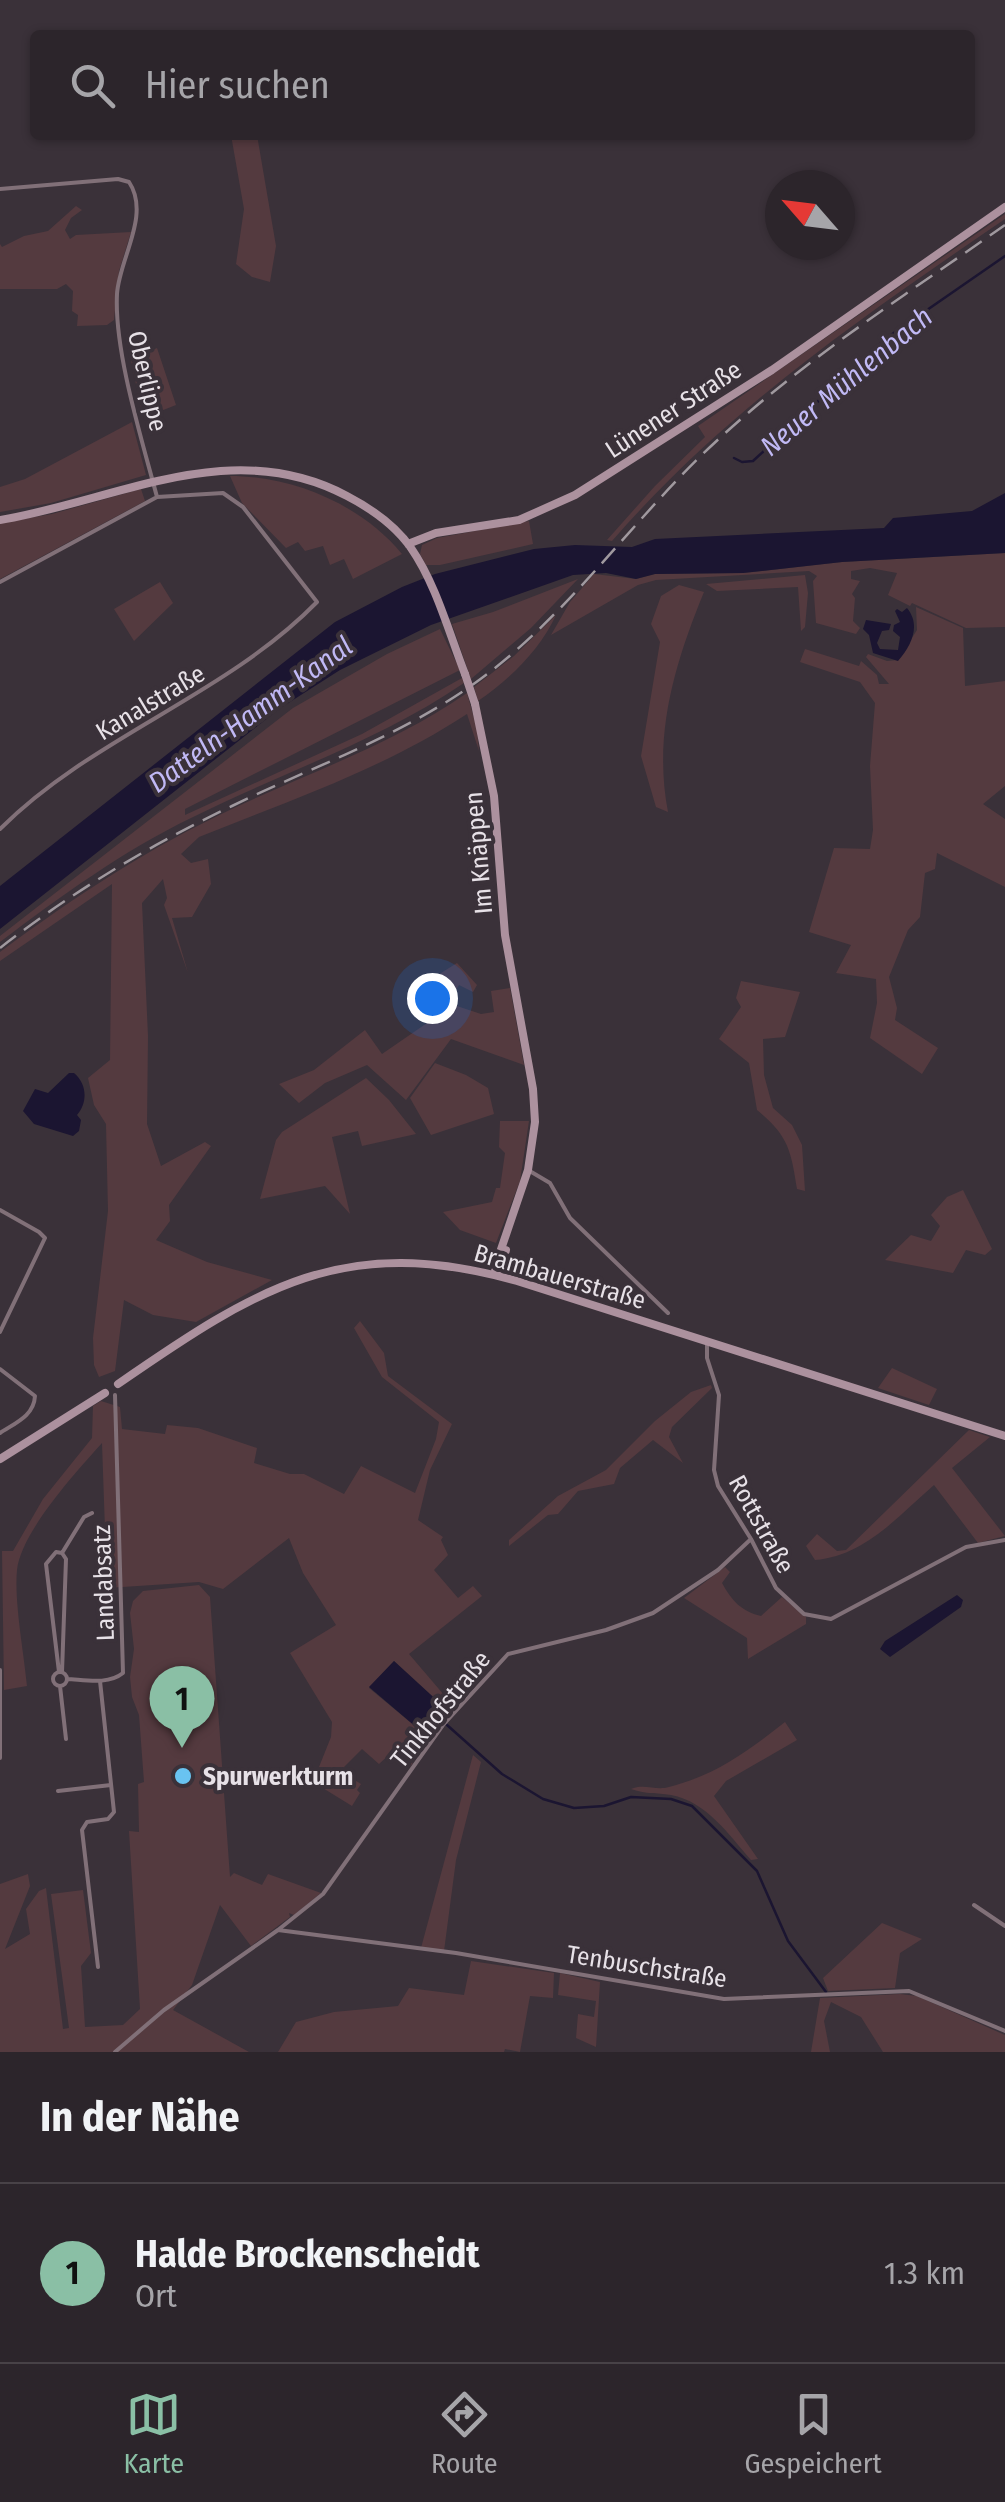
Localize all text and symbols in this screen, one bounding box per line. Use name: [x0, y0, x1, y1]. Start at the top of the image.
search box: [30, 30, 975, 140]
icon: search: [65, 58, 120, 113]
text: Hier suchen: [145, 62, 330, 108]
north arrow: [765, 170, 855, 260]
water label: Neuer Mühlenbach: [754, 300, 939, 463]
street label: Oberlippe: [121, 328, 173, 434]
street label: Lünener Straße: [600, 355, 747, 465]
water label: Datteln-Hamm-Kanal: [142, 629, 359, 799]
street label: Kanalstraße: [91, 659, 210, 747]
street label: Im Knäppen: [459, 791, 499, 915]
your location: [407, 973, 458, 1024]
street label: Brambauerstraße: [471, 1238, 649, 1316]
street label: Rottstraße: [722, 1470, 800, 1579]
street label: Landabsatz: [87, 1524, 121, 1641]
street label: Tinkhofstraße: [385, 1645, 497, 1774]
pin: 1: [150, 1666, 214, 1748]
place label: Spurwerkturm: [203, 1762, 353, 1792]
marker: Spurwerkturm: [172, 1765, 194, 1787]
street label: Tenbuschstraße: [565, 1940, 729, 1994]
text: In der Nähe: [40, 2092, 240, 2142]
text: Halde Brockenscheidt: [135, 2231, 480, 2277]
text: 1: [66, 2254, 79, 2292]
text: 1.3 km: [884, 2254, 965, 2292]
text: Ort: [135, 2277, 177, 2315]
tab: Karte: [123, 2387, 184, 2480]
tab: Route: [431, 2387, 498, 2480]
tab: Gespeichert: [744, 2387, 882, 2480]

